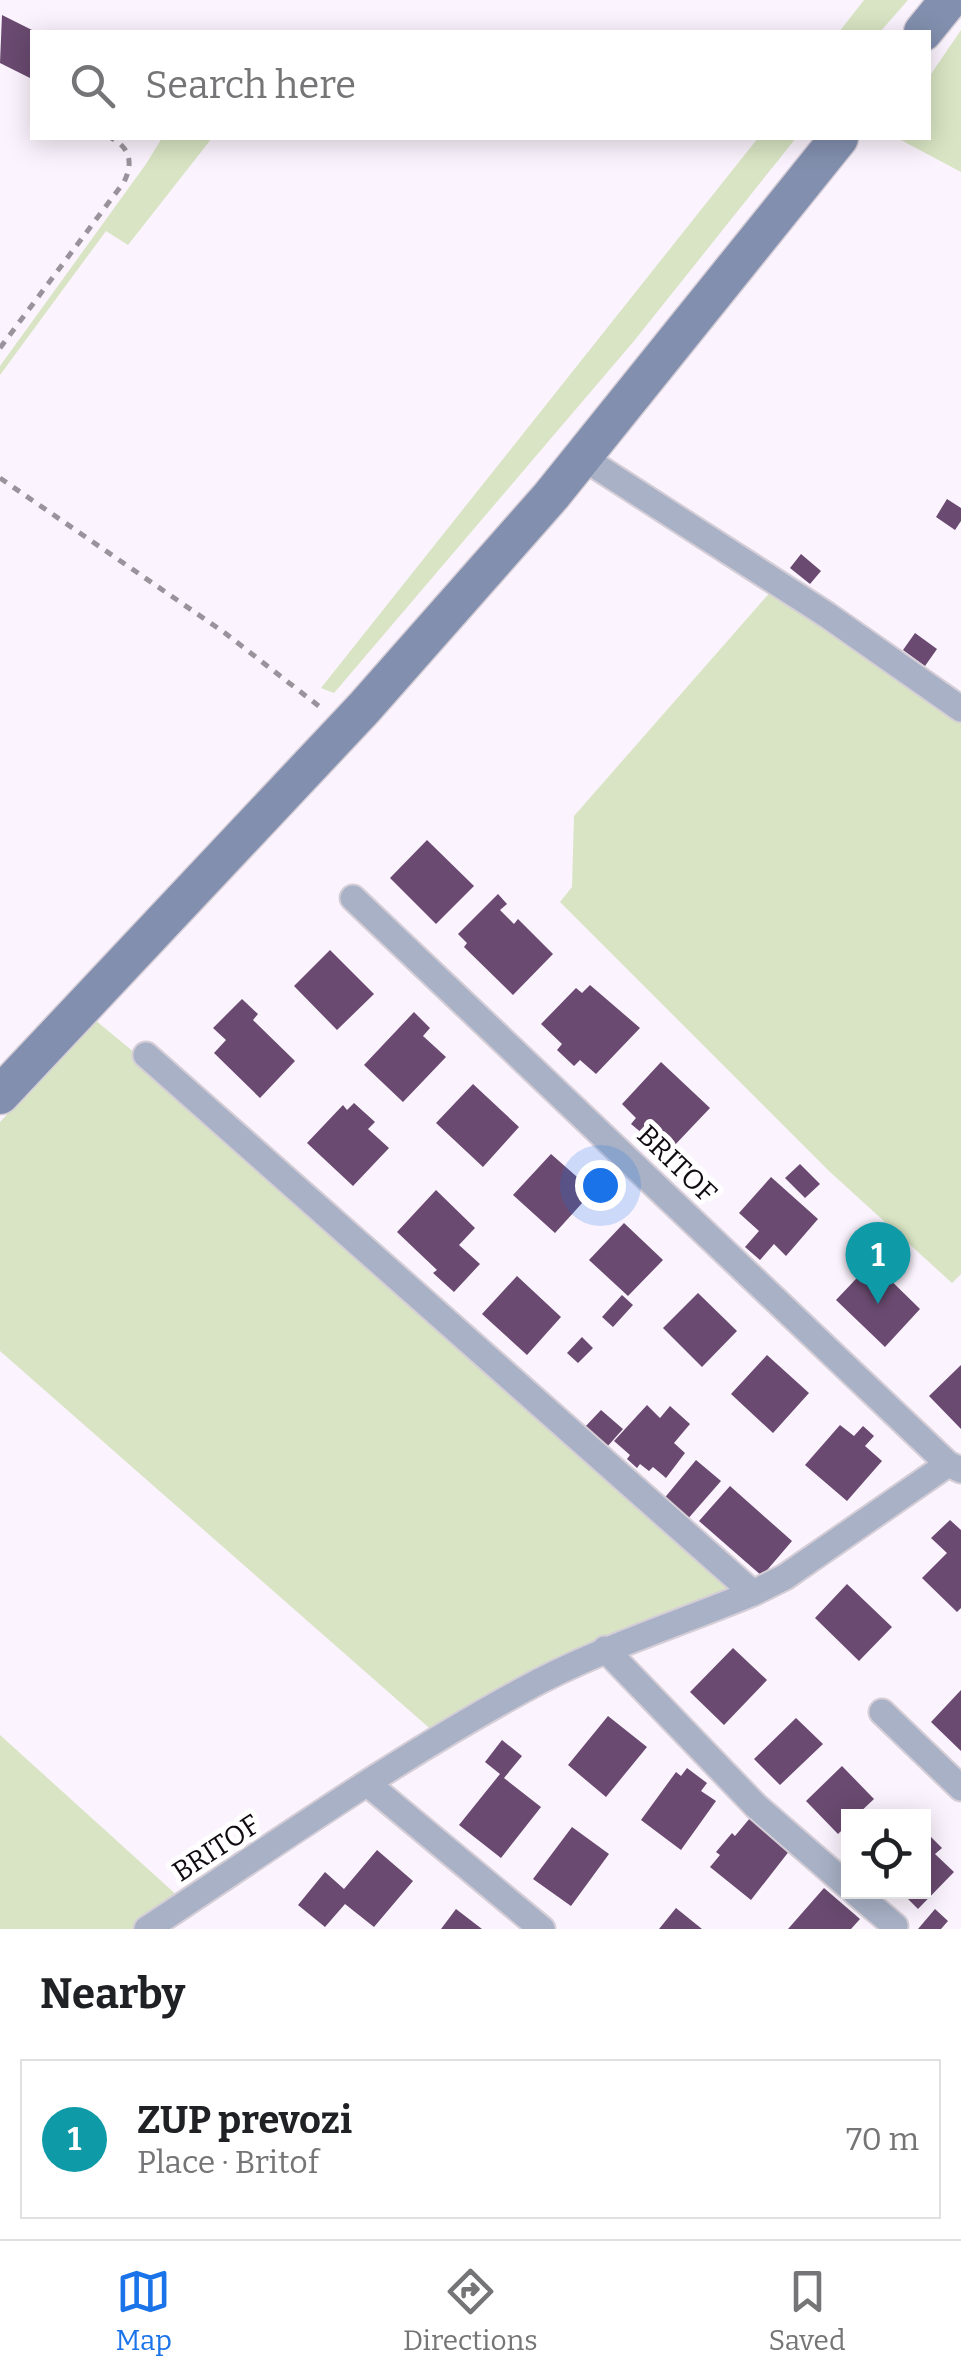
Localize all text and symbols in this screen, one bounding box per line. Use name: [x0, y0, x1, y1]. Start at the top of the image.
search box: [30, 30, 931, 140]
icon: search: [65, 58, 120, 113]
text: Search here: [145, 62, 356, 108]
street label: BRITOF: [631, 1118, 723, 1210]
your location: [575, 1160, 626, 1211]
pin: 1: [846, 1222, 910, 1304]
street label: BRITOF: [166, 1808, 266, 1888]
map controls: [841, 1809, 931, 1899]
button: locate: [841, 1809, 931, 1899]
text: Nearby: [40, 1969, 185, 2019]
text: ZUP prevozi: [137, 2097, 352, 2143]
text: 1: [68, 2120, 81, 2158]
text: 70 m: [846, 2120, 919, 2158]
text: Place · Britof: [137, 2143, 319, 2181]
tab: Map: [115, 2264, 172, 2357]
tab: Directions: [403, 2264, 538, 2357]
tab: Saved: [769, 2264, 846, 2357]

